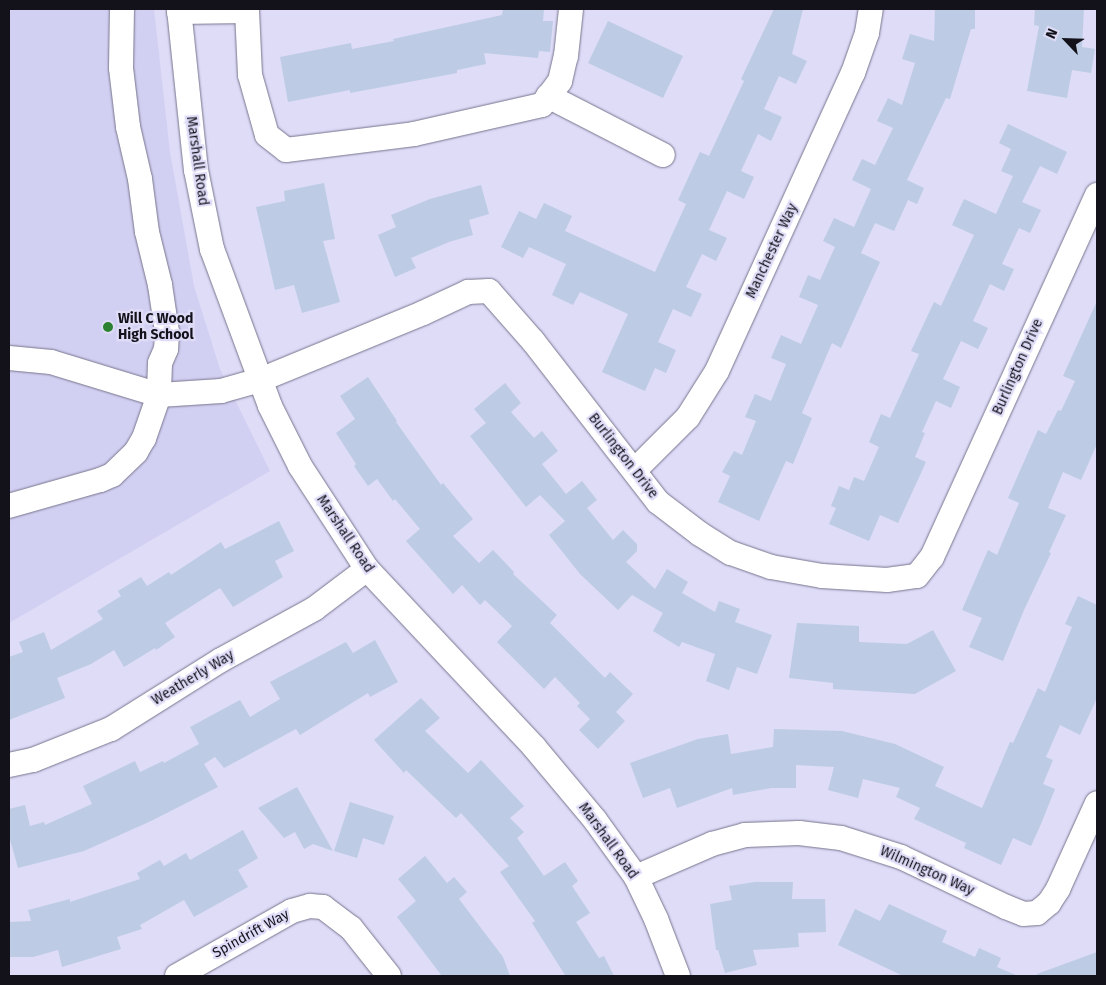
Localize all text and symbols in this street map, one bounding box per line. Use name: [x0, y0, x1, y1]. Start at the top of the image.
north arrow: [1041, 15, 1091, 65]
text: N: [1042, 26, 1061, 41]
street label: Marshall Road: [182, 115, 212, 207]
street label: Manchester Way: [743, 201, 801, 301]
place label: Will C Wood High School: [118, 311, 194, 344]
street label: Burlington Drive: [989, 316, 1047, 418]
marker: Will C Wood High School: [102, 321, 114, 333]
street label: Burlington Drive: [585, 410, 661, 502]
street label: Marshall Road: [313, 492, 377, 576]
street label: Weatherly Way: [149, 647, 237, 709]
street label: Marshall Road: [575, 800, 641, 882]
street label: Wilmington Way: [877, 843, 977, 899]
street label: Spindrift Way: [210, 906, 292, 962]

